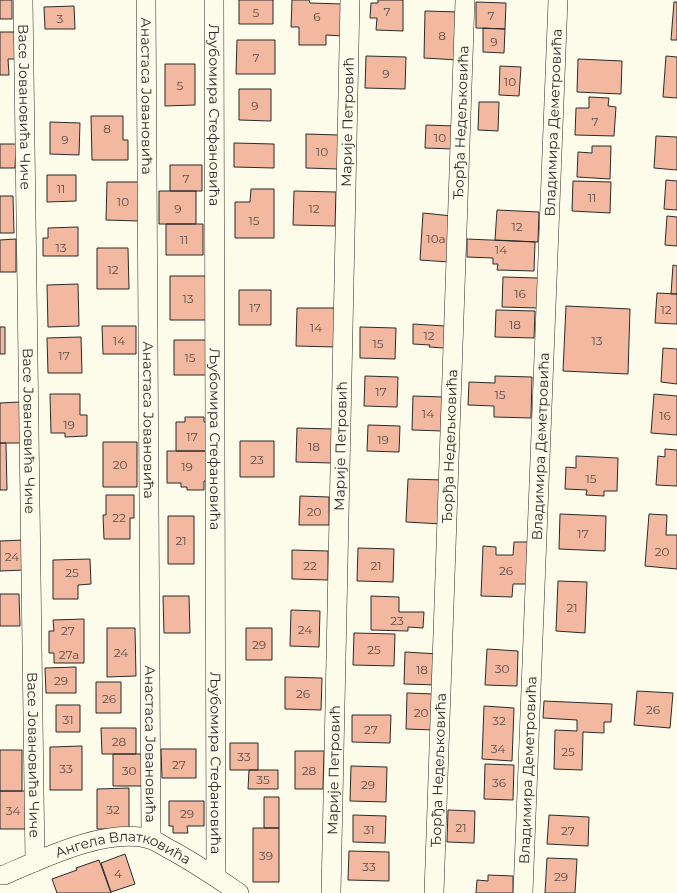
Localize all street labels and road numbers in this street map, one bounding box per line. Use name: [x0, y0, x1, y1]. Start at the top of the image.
street label: Анастаса Јовановића: [137, 17, 156, 175]
street label: Васе Јовановића Чиче: [14, 24, 35, 190]
street label: Љубомира Стефановића: [205, 24, 223, 206]
street label: Владимира Деметровића: [541, 28, 566, 217]
street label: Ђорђа Недељковића: [449, 45, 472, 200]
street label: Марије Петровић: [337, 57, 358, 187]
street label: Анастаса Јовановића: [139, 341, 158, 499]
street label: Васе Јовановића Чиче: [19, 348, 39, 514]
street label: Љубомира Стефановића: [206, 348, 224, 530]
street label: Владимира Деметровића: [528, 352, 553, 541]
street label: Ђорђа Недељковића: [438, 369, 461, 524]
street label: Марије Петровић: [330, 381, 351, 511]
street label: Анастаса Јовановића: [141, 665, 160, 823]
street label: Васе Јовановића Чиче: [23, 672, 44, 838]
street label: Љубомира Стефановића: [207, 672, 225, 854]
street label: Владимира Деметровића: [515, 676, 540, 864]
street label: Ђорђа Недељковића: [427, 693, 450, 848]
street label: Марије Петровић: [323, 705, 344, 835]
street label: Ангела Влатковића: [52, 827, 194, 868]

